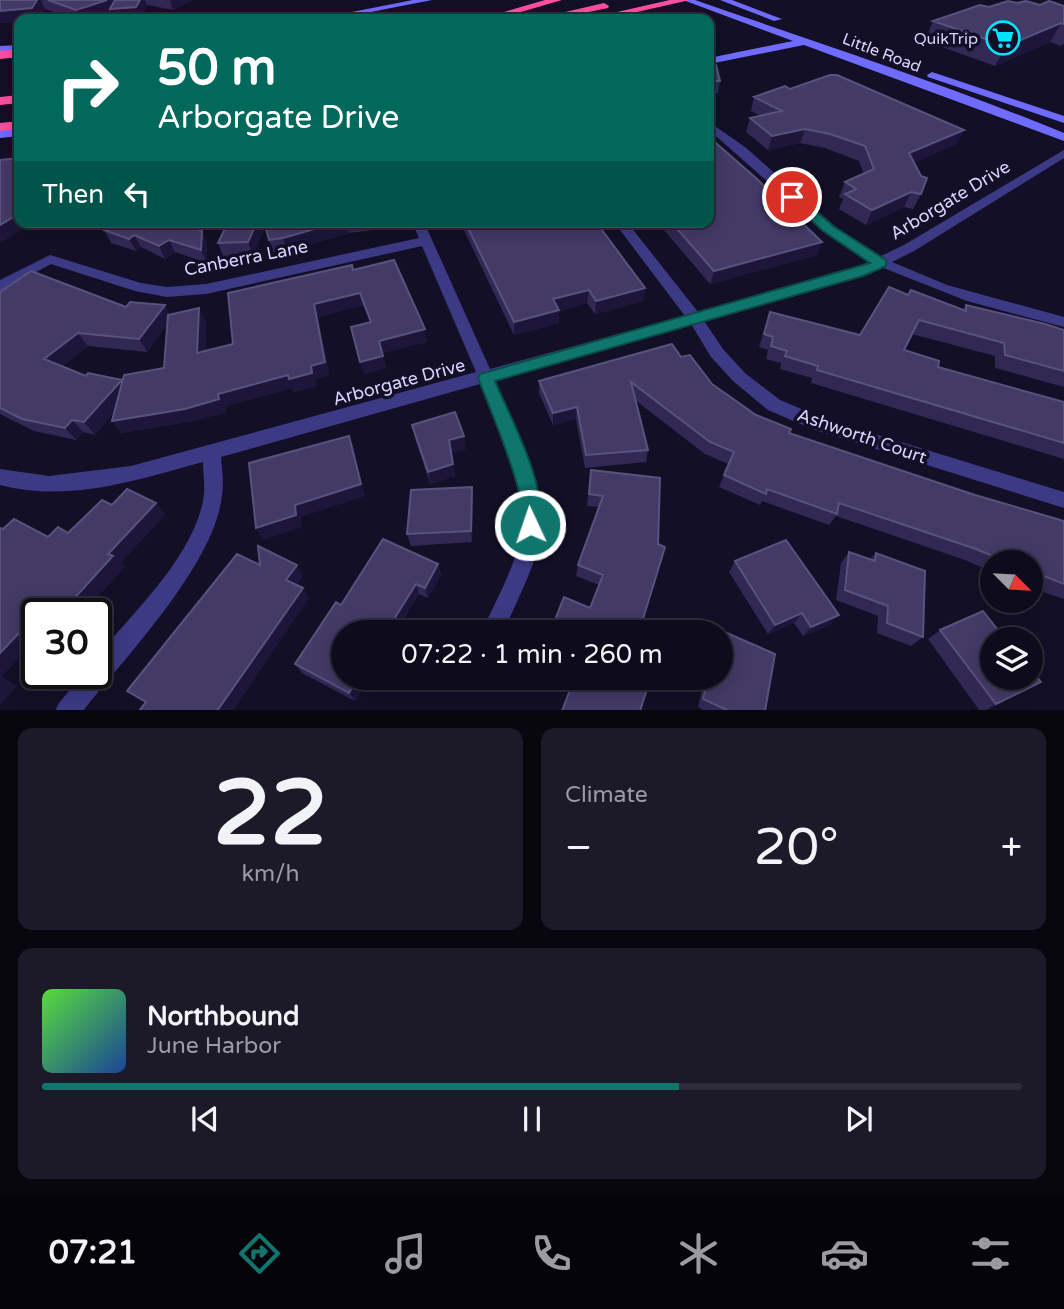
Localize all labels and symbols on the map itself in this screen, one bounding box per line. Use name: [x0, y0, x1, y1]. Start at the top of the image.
supermarket icon: QuikTrip: [984, 19, 1022, 57]
street label: Little Road: [839, 29, 924, 77]
place label: QuikTrip: [914, 29, 978, 49]
street label: Arborgate Drive: [886, 155, 1014, 245]
pin: [762, 167, 822, 227]
street label: Canberra Lane: [182, 235, 310, 281]
street label: Arborgate Drive: [330, 354, 468, 410]
street label: Ashworth Court: [794, 404, 930, 468]
position arrow: [493, 488, 567, 562]
north arrow: [980, 550, 1043, 612]
speed limit sign: 30: [21, 598, 112, 689]

